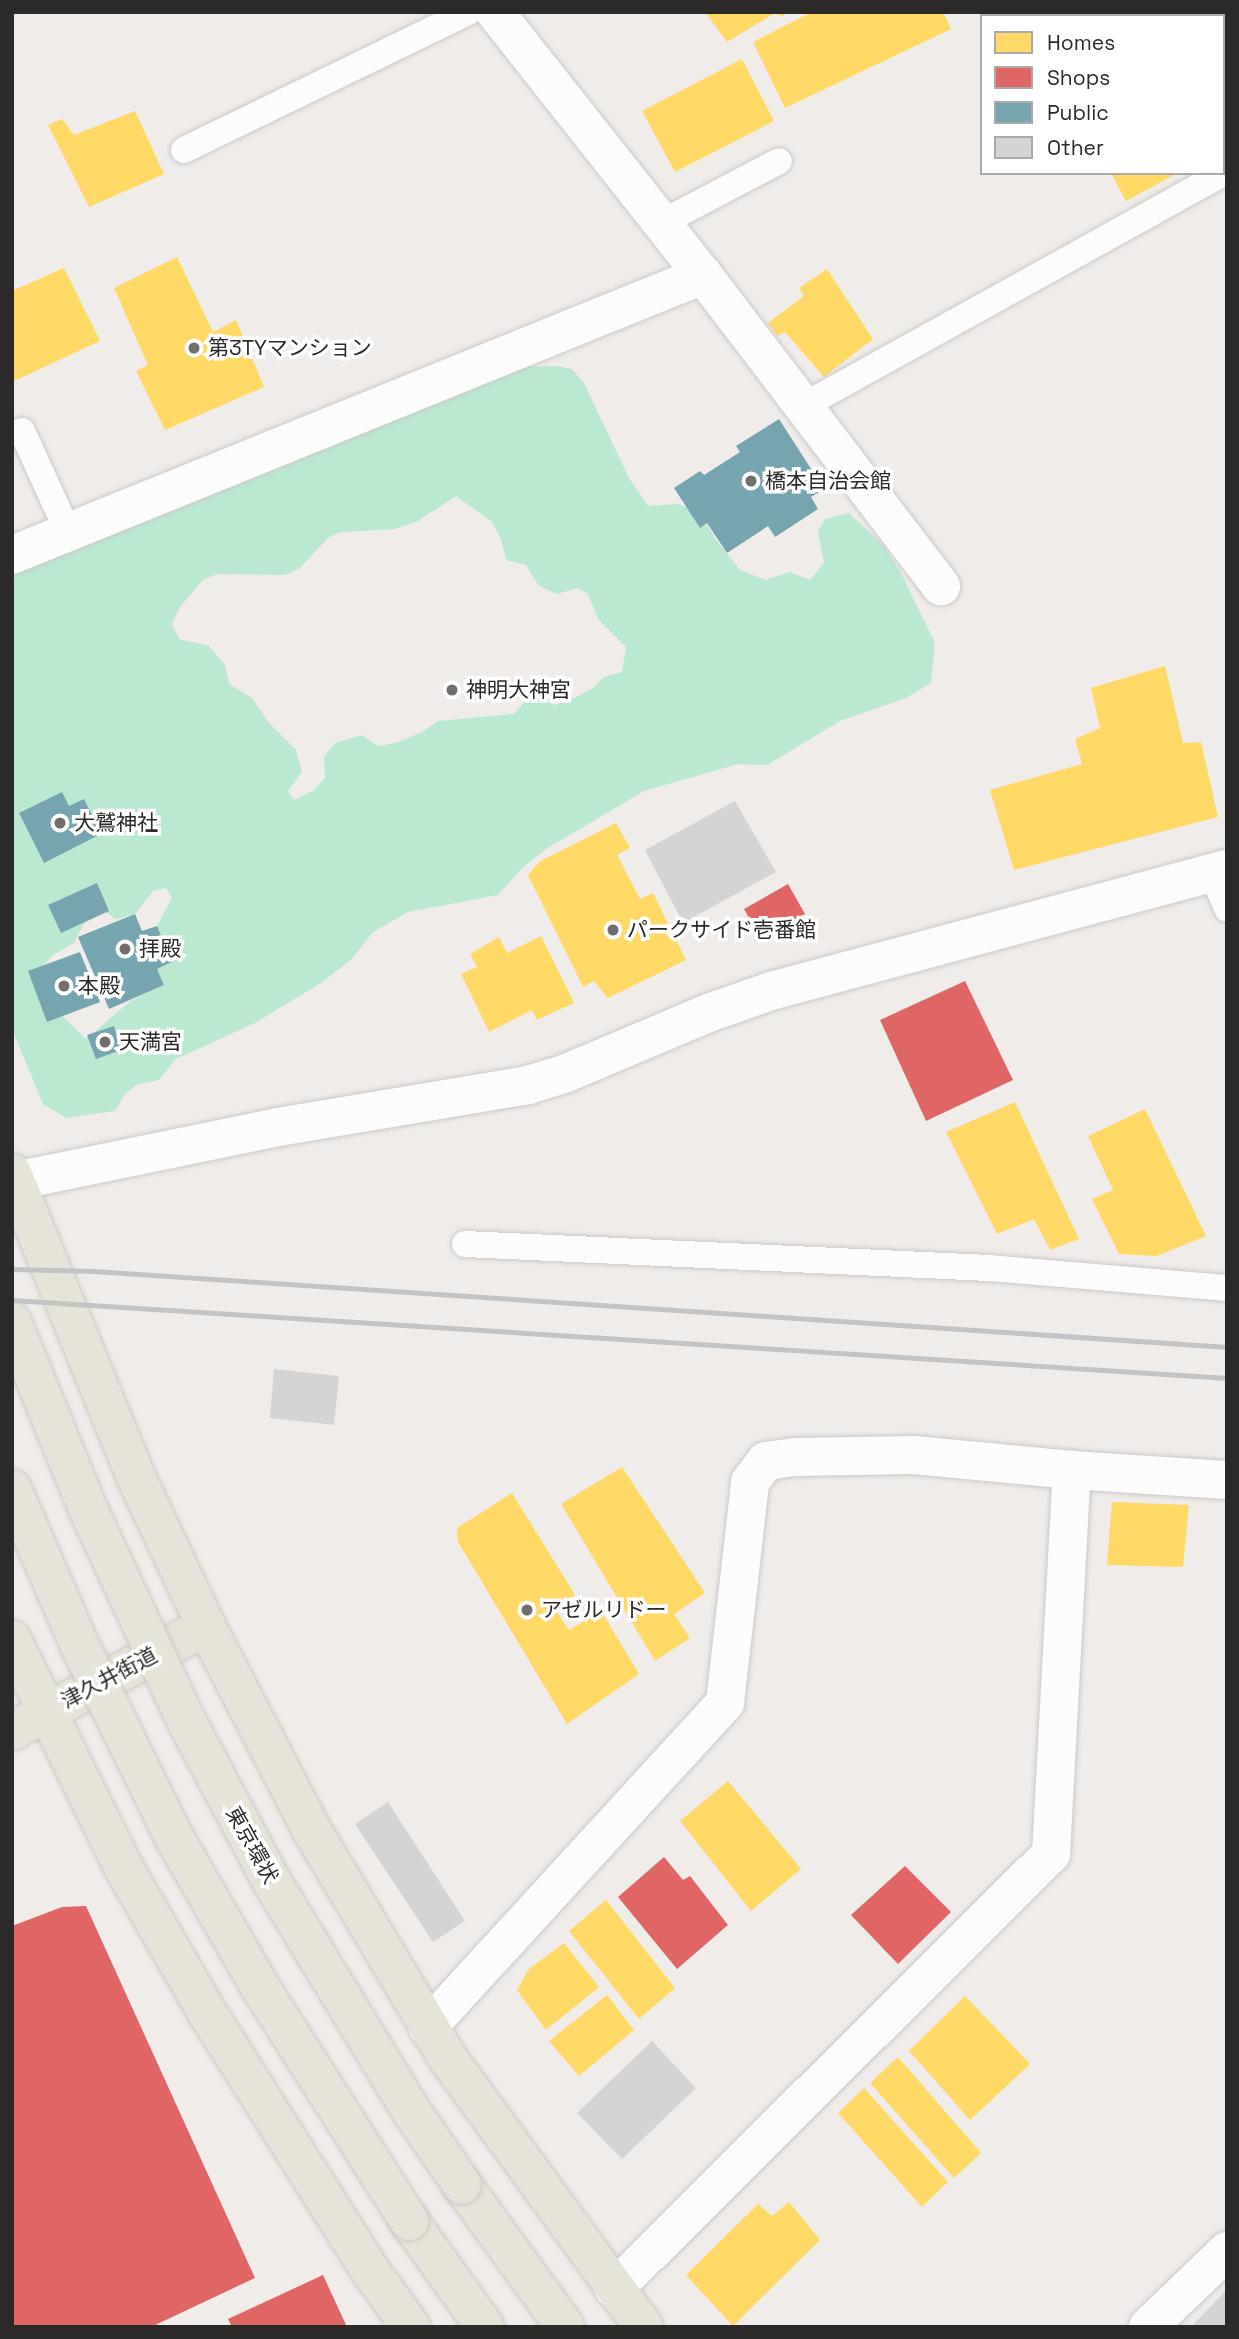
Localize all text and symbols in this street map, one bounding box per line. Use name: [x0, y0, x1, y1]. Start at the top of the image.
legend: [980, 14, 1225, 175]
text: Homes: [1047, 29, 1115, 56]
text: Shops: [1047, 64, 1110, 91]
text: Public: [1047, 99, 1109, 126]
text: Other: [1047, 134, 1104, 161]
place label: 第3TYマンション: [208, 335, 372, 361]
marker: 第3TYマンション: [186, 340, 202, 356]
place label: 橋本自治会館: [765, 468, 891, 494]
marker: 橋本自治会館: [743, 473, 759, 489]
place label: 神明大神宮: [466, 677, 571, 703]
marker: 神明大神宮: [444, 682, 460, 698]
place label: 大鷲神社: [74, 810, 158, 836]
marker: 大鷲神社: [52, 815, 68, 831]
place label: パークサイド壱番館: [627, 917, 816, 943]
marker: パークサイド壱番館: [605, 922, 621, 938]
place label: 拝殿: [139, 936, 181, 962]
marker: 拝殿: [117, 941, 133, 957]
place label: 本殿: [78, 973, 120, 999]
marker: 本殿: [56, 978, 72, 994]
place label: 天満宮: [119, 1029, 182, 1055]
marker: 天満宮: [97, 1034, 113, 1050]
place label: アゼルリドー: [541, 1597, 667, 1623]
marker: アゼルリドー: [519, 1602, 535, 1618]
street label: 津久井街道: [57, 1642, 161, 1714]
street label: 東京環状: [221, 1802, 283, 1888]

